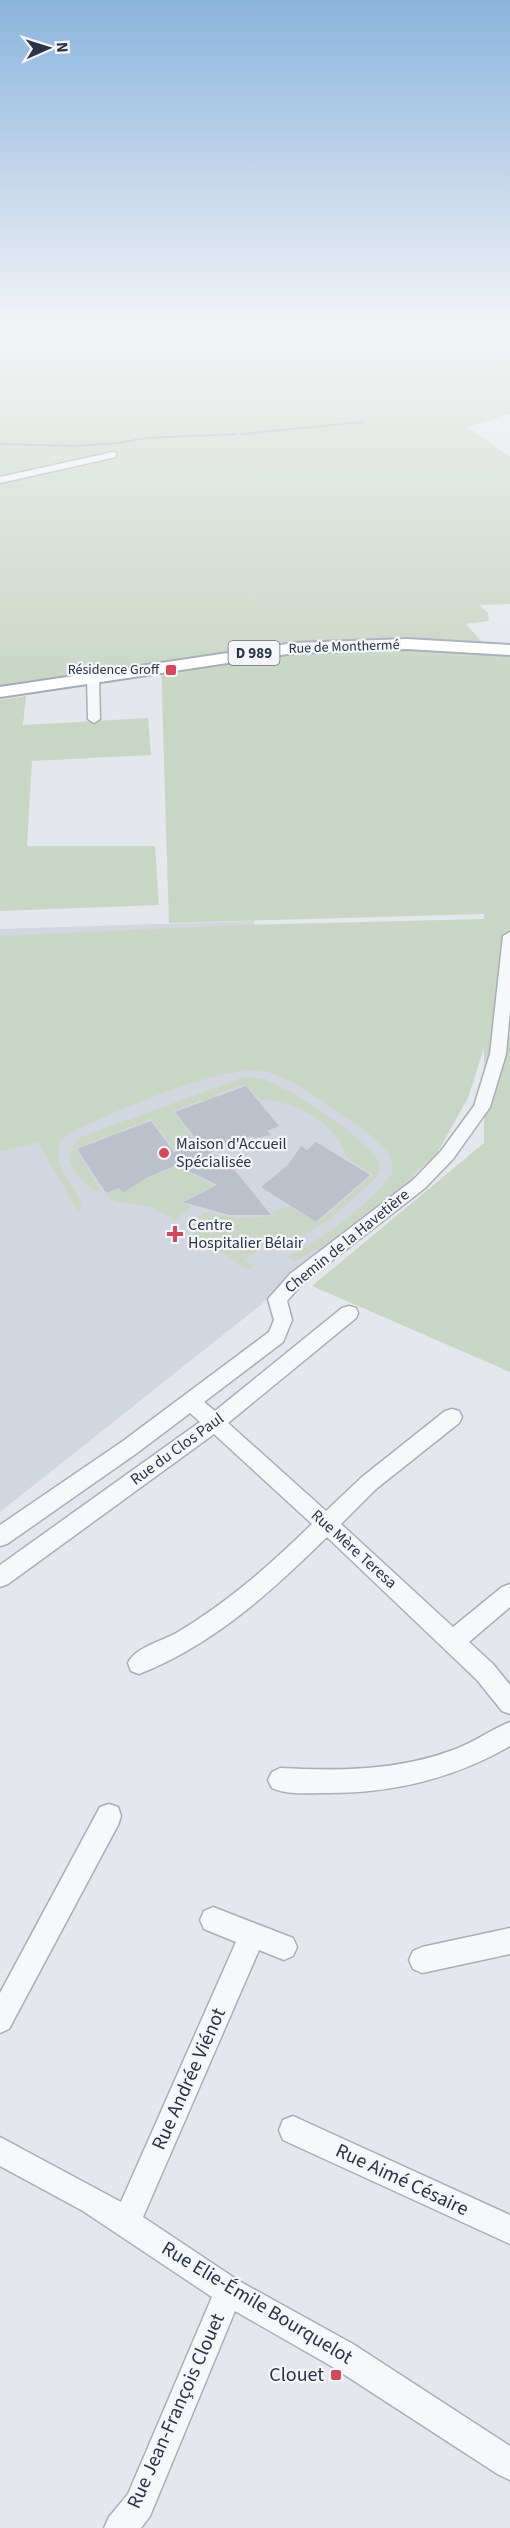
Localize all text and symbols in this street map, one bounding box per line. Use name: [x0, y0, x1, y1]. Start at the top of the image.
north arrow: [18, 18, 78, 78]
text: N: [51, 41, 73, 53]
street label: Rue de Monthermé: [288, 635, 400, 659]
road number: D 989: [228, 641, 280, 665]
place label: Résidence Groff: [68, 660, 160, 680]
marker: Résidence Groff: [164, 663, 178, 677]
place label: Maison d'Accueil Spécialisée: [176, 1133, 287, 1173]
marker: Maison d'Accueil Spécialisée: [157, 1146, 171, 1160]
street label: Chemin de la Havetière: [280, 1184, 414, 1298]
place label: Centre Hospitalier Bélair: [188, 1214, 304, 1254]
marker: Centre Hospitalier Bélair: [166, 1225, 184, 1243]
street label: Rue du Clos Paul: [126, 1408, 228, 1490]
street label: Rue Mère Teresa: [306, 1504, 402, 1594]
street label: Rue Andrée Viénot: [145, 2003, 233, 2155]
street label: Rue Aimé Césaire: [331, 2137, 473, 2223]
street label: Rue Elie-Émile Bourquelot: [156, 2235, 358, 2371]
street label: Rue Jean-François Clouet: [120, 2309, 232, 2513]
place label: Clouet: [269, 2361, 324, 2389]
marker: Clouet: [329, 2368, 343, 2382]

